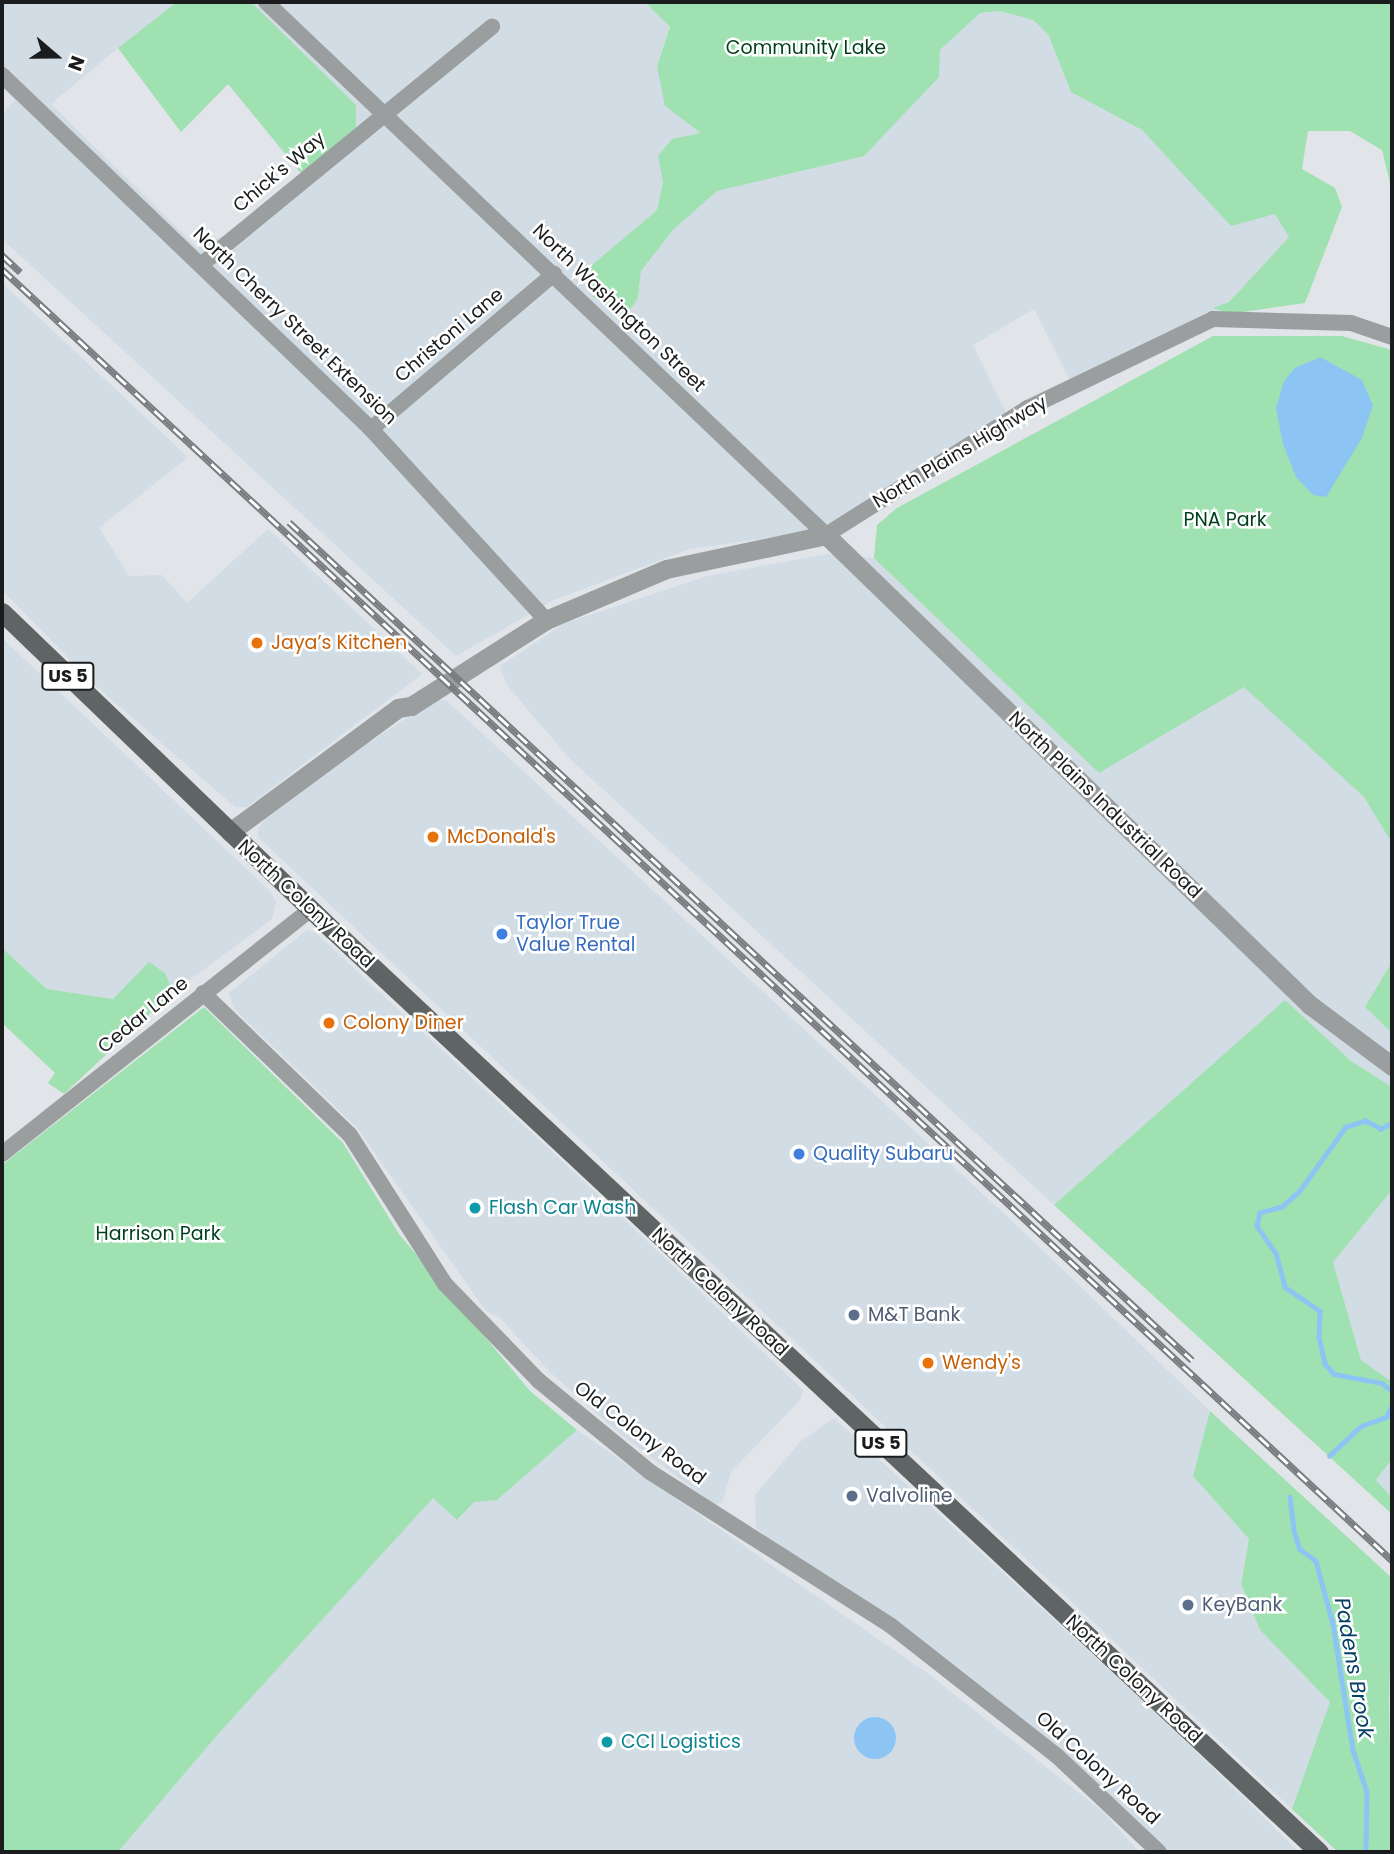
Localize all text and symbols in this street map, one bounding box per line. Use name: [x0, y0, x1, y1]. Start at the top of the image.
north arrow: [21, 21, 91, 91]
park label: Community Lake: [726, 37, 886, 59]
text: N: [61, 52, 91, 75]
street label: Chick's Way: [228, 127, 330, 217]
street label: North Washington Street: [528, 219, 710, 397]
street label: North Cherry Street Extension: [188, 222, 402, 430]
street label: Christoni Lane: [390, 283, 508, 387]
street label: North Plains Highway: [869, 391, 1051, 513]
park label: PNA Park: [1184, 509, 1266, 531]
place label: Jaya’s Kitchen: [271, 632, 407, 654]
marker: Jaya’s Kitchen: [249, 635, 265, 651]
road number: US 5: [40, 662, 96, 690]
street label: North Plains Industrial Road: [1004, 707, 1206, 903]
place label: McDonald's: [447, 826, 556, 848]
marker: McDonald's: [425, 829, 441, 845]
street label: North Colony Road: [233, 835, 379, 973]
place label: Taylor True Value Rental: [516, 912, 635, 956]
marker: Taylor True Value Rental: [494, 926, 510, 942]
street label: Cedar Lane: [93, 972, 193, 1058]
place label: Colony Diner: [343, 1012, 464, 1034]
marker: Colony Diner: [321, 1015, 337, 1031]
place label: Quality Subaru: [813, 1143, 953, 1165]
marker: Quality Subaru: [791, 1146, 807, 1162]
place label: Flash Car Wash: [489, 1197, 636, 1219]
marker: Flash Car Wash: [467, 1200, 483, 1216]
park label: Harrison Park: [96, 1223, 220, 1245]
street label: North Colony Road: [647, 1223, 793, 1361]
place label: M&T Bank: [868, 1304, 960, 1326]
marker: M&T Bank: [846, 1307, 862, 1323]
place label: Wendy's: [942, 1352, 1021, 1374]
marker: Wendy's: [920, 1355, 936, 1371]
street label: Old Colony Road: [570, 1376, 710, 1490]
road number: US 5: [853, 1428, 909, 1458]
place label: Valvoline: [866, 1485, 952, 1507]
marker: Valvoline: [844, 1488, 860, 1504]
place label: KeyBank: [1202, 1594, 1282, 1616]
water label: Padens Brook: [1329, 1596, 1379, 1740]
marker: KeyBank: [1180, 1597, 1196, 1613]
street label: North Colony Road: [1061, 1610, 1207, 1748]
street label: Old Colony Road: [1031, 1706, 1165, 1830]
place label: CCI Logistics: [621, 1731, 741, 1753]
marker: CCI Logistics: [599, 1734, 615, 1750]

